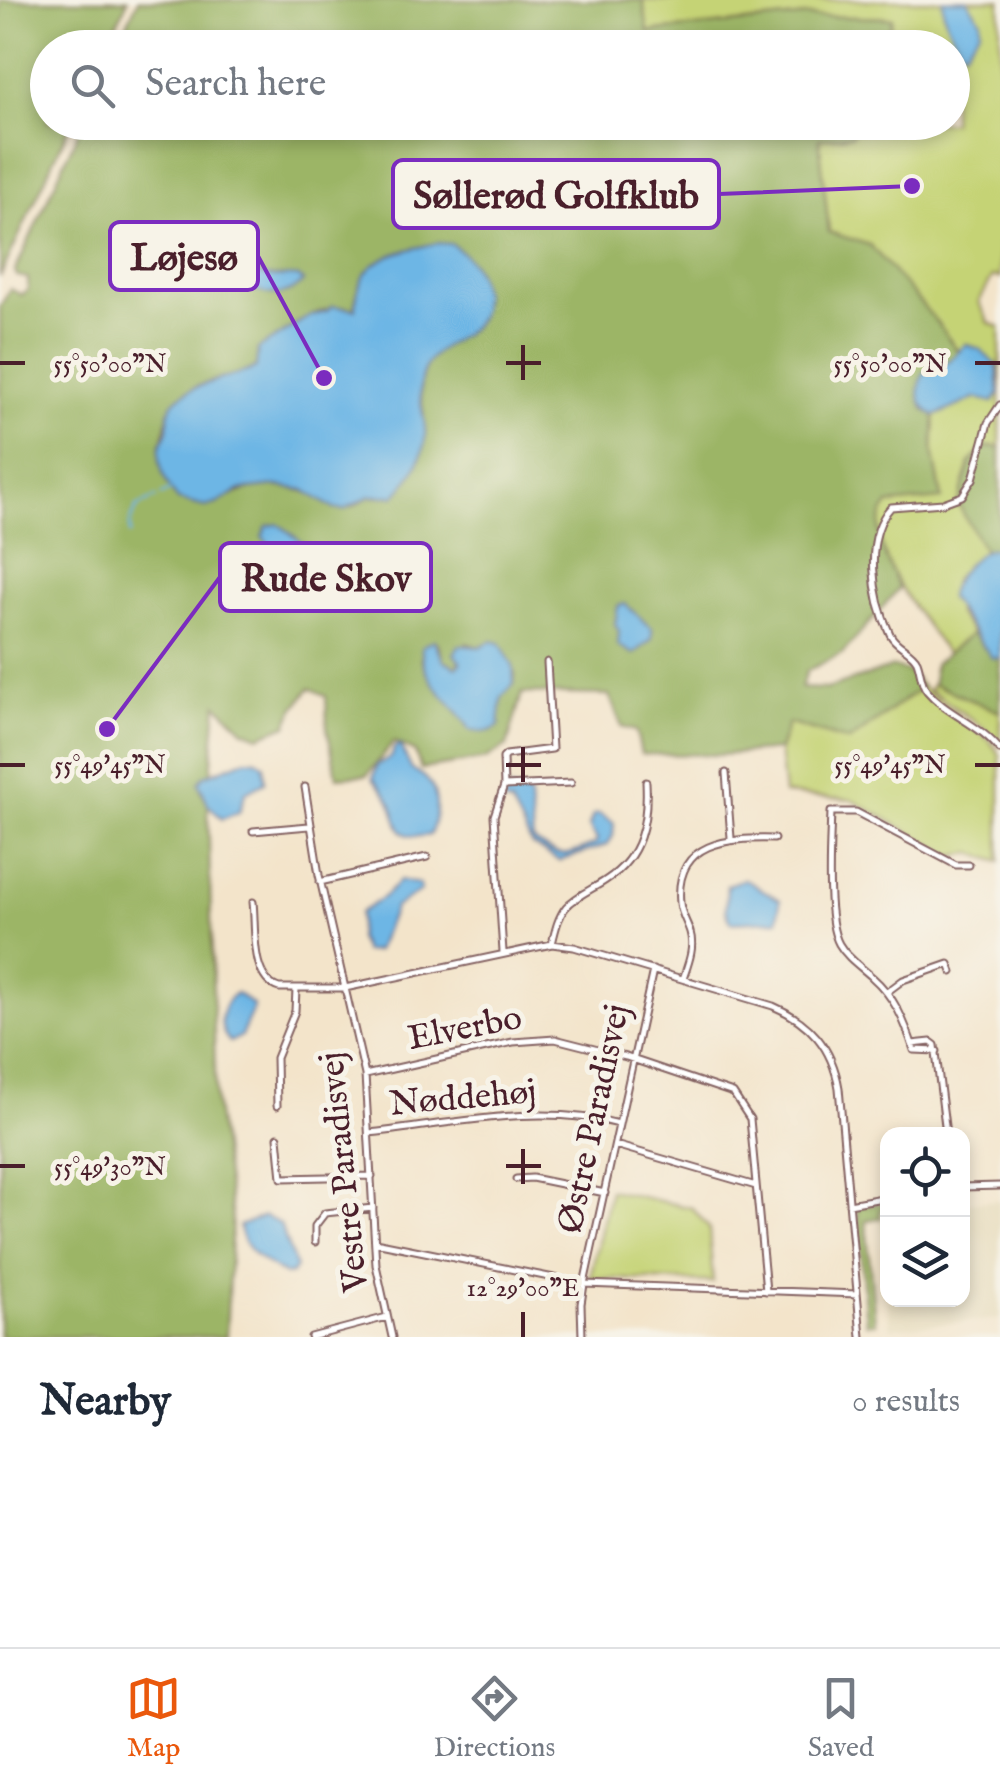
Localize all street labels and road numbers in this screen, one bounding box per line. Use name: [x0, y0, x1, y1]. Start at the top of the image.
street label: Elverbo: [404, 996, 526, 1062]
street label: Østre Paradisvej: [549, 1000, 641, 1238]
street label: Vestre Paradisvej: [310, 1050, 380, 1295]
street label: Nøddehøj: [388, 1070, 538, 1128]

